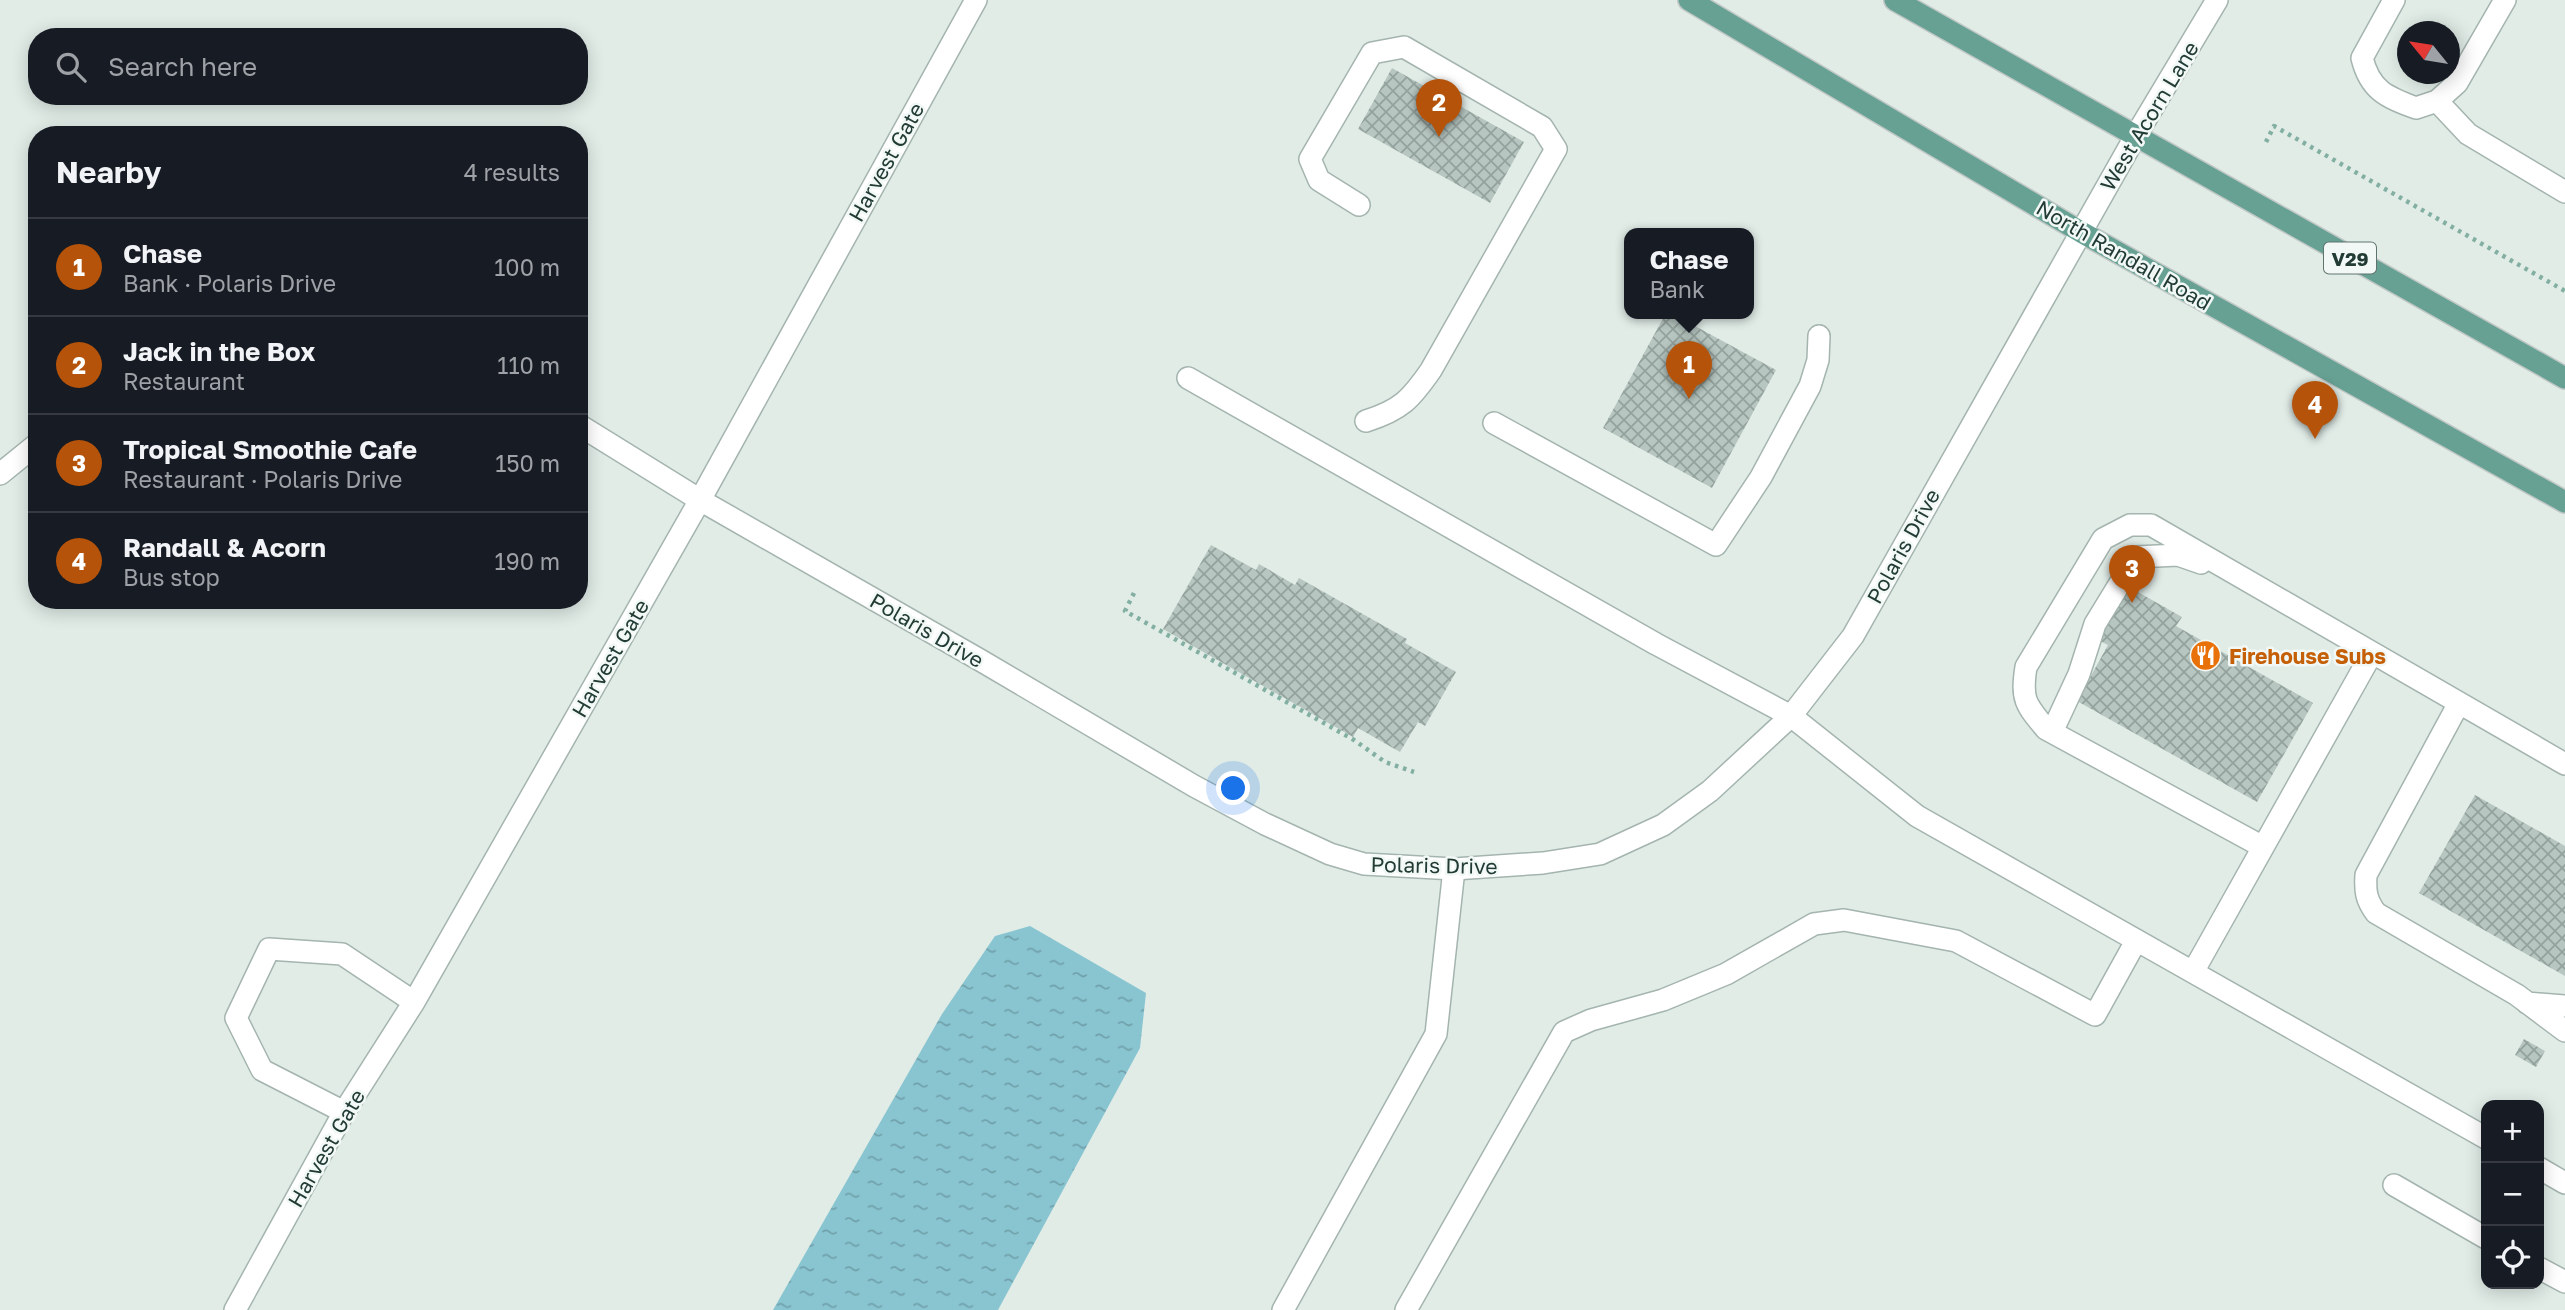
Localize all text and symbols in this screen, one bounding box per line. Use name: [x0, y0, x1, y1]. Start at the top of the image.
north arrow: [2397, 21, 2460, 84]
search box: [28, 28, 588, 105]
street label: West Acorn Lane: [2094, 37, 2204, 195]
icon: search: [52, 48, 90, 86]
text: Search here: [108, 51, 257, 82]
pin: 2: [1416, 79, 1462, 137]
street label: Harvest Gate: [843, 98, 929, 226]
text: Nearby: [56, 154, 161, 190]
text: 4 results: [464, 158, 560, 186]
street label: North Randall Road: [2032, 194, 2216, 316]
popup: [1624, 228, 1754, 319]
text: Chase: [123, 238, 202, 269]
road number: V29: [2324, 242, 2376, 274]
text: Chase: [1649, 244, 1729, 275]
text: 1: [73, 253, 85, 281]
text: 100 m: [494, 253, 560, 281]
text: Bank · Polaris Drive: [123, 269, 336, 297]
text: Bank: [1649, 275, 1705, 303]
text: Jack in the Box: [123, 336, 315, 367]
pin: 1: [1666, 341, 1712, 399]
text: 2: [72, 351, 86, 379]
text: 110 m: [497, 351, 560, 379]
text: Restaurant: [123, 367, 245, 395]
pin: 4: [2292, 381, 2338, 439]
text: Tropical Smoothie Cafe: [123, 434, 417, 465]
text: 3: [72, 449, 86, 477]
text: 150 m: [495, 449, 560, 477]
text: Restaurant · Polaris Drive: [123, 465, 402, 493]
street label: Polaris Drive: [1861, 484, 1945, 608]
text: Randall & Acorn: [123, 532, 326, 563]
pin: 3: [2109, 545, 2155, 603]
text: 4: [72, 547, 86, 575]
text: 190 m: [495, 547, 560, 575]
text: Bus stop: [123, 563, 220, 591]
street label: Polaris Drive: [866, 587, 988, 673]
street label: Harvest Gate: [566, 594, 654, 722]
restaurant icon: Firehouse Subs: [2189, 639, 2223, 673]
place label: Firehouse Subs: [2229, 643, 2386, 669]
your location: [1216, 771, 1250, 805]
street label: Polaris Drive: [1370, 851, 1498, 879]
street label: Harvest Gate: [282, 1084, 370, 1212]
map controls: [2481, 1100, 2544, 1289]
button: +: [2481, 1100, 2544, 1163]
button: −: [2481, 1163, 2544, 1226]
button: locate: [2481, 1226, 2544, 1289]

